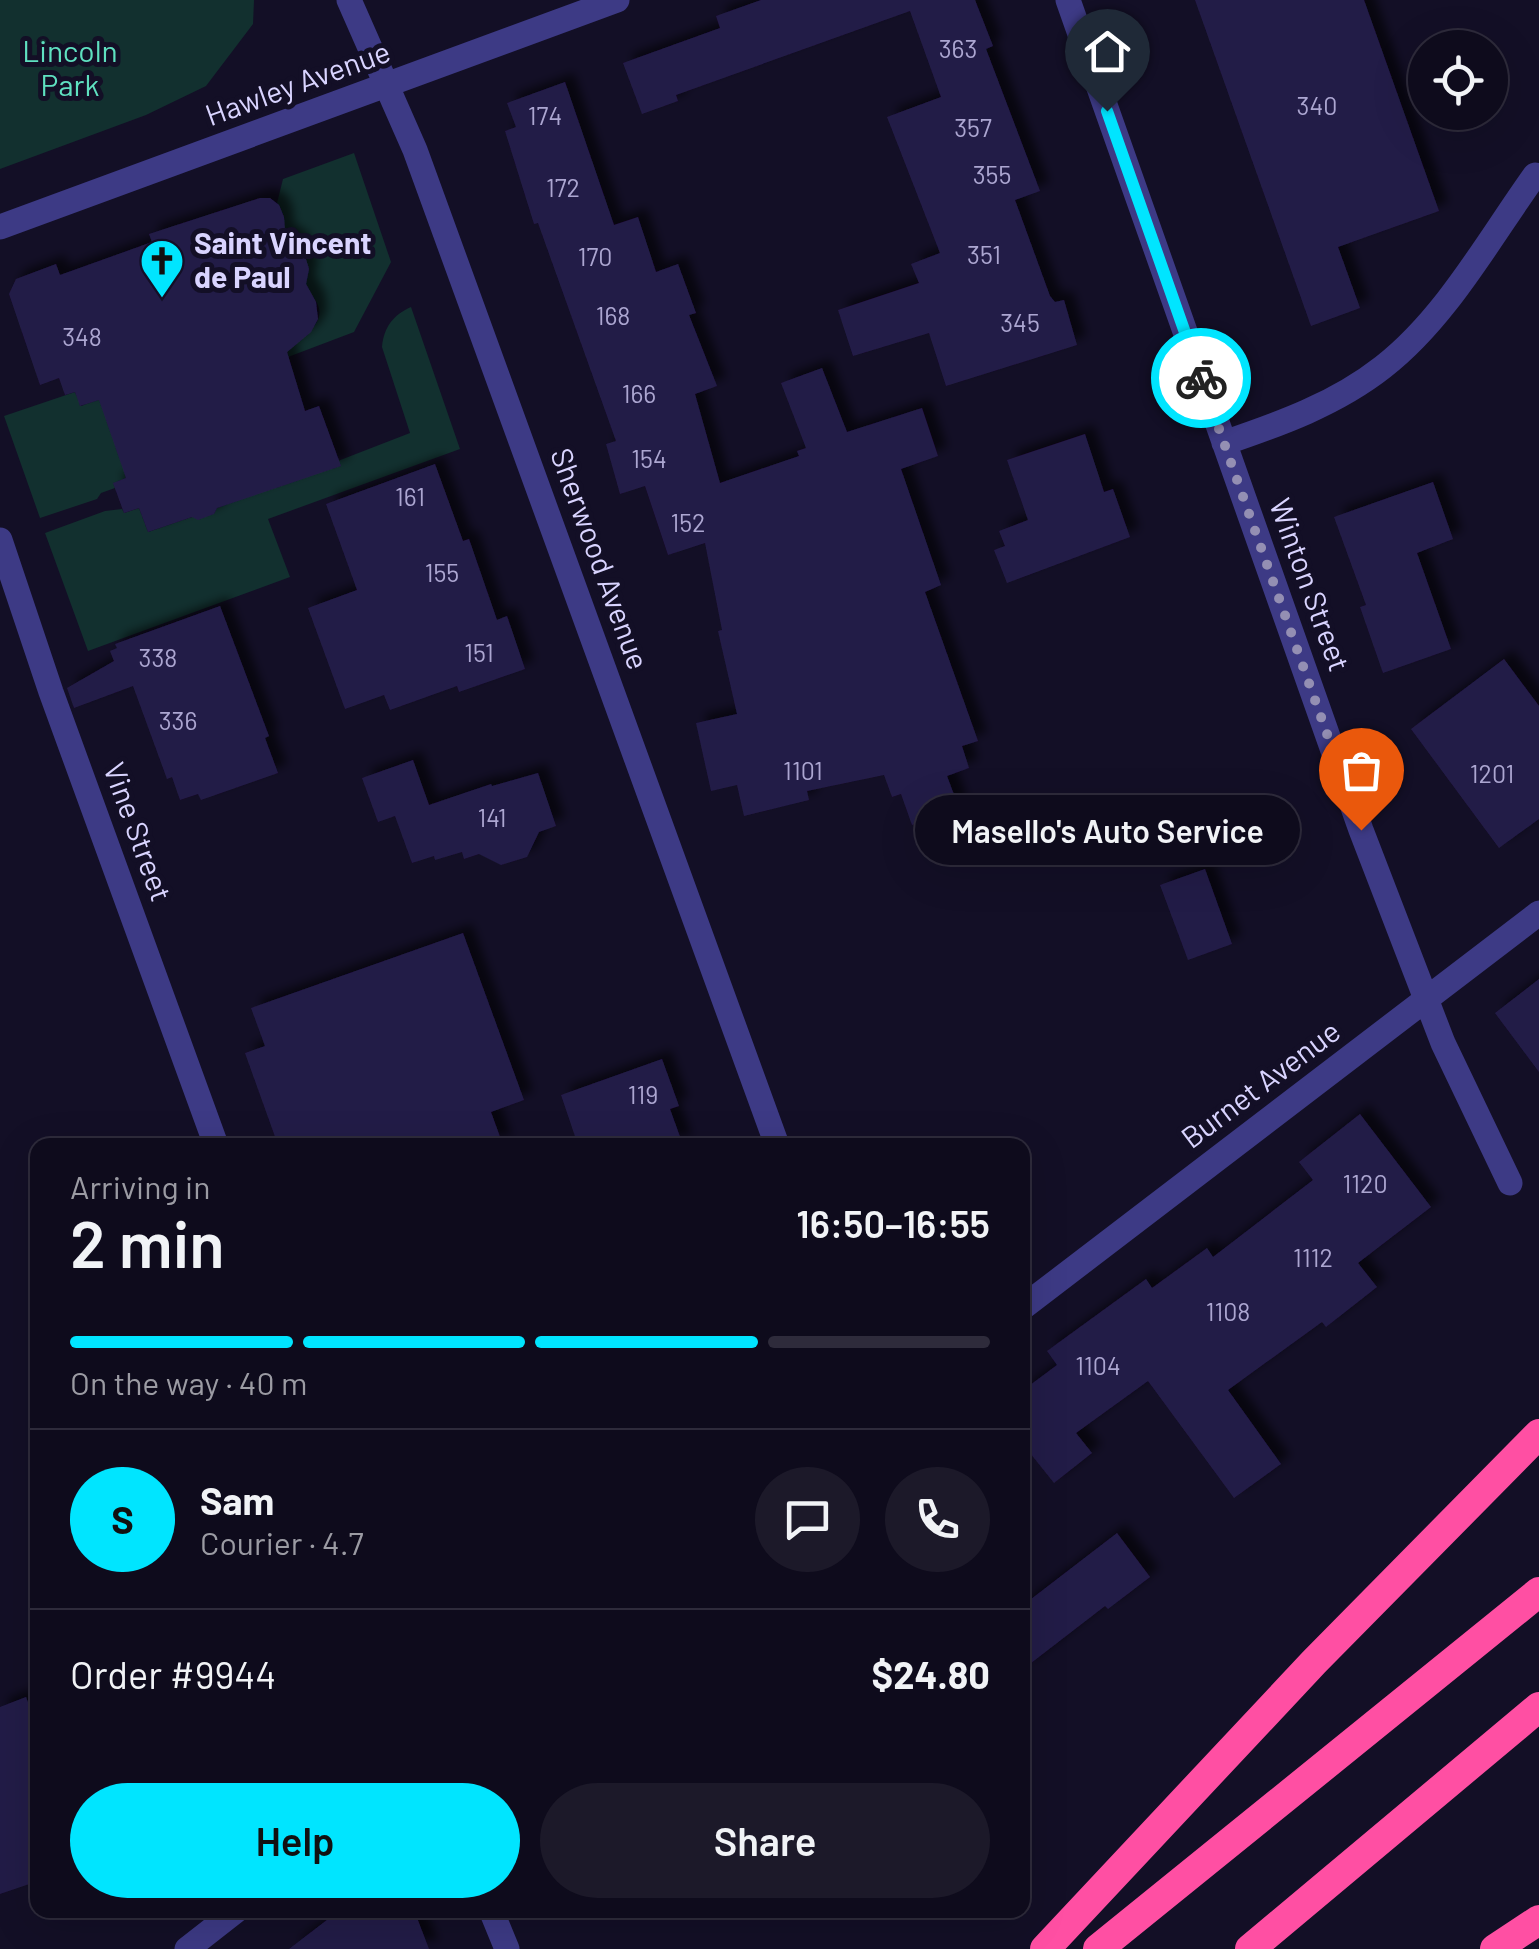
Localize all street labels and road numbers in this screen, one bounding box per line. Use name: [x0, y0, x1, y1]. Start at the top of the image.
street label: Hawley Avenue: [200, 32, 395, 132]
street label: Sherwood Avenue: [544, 443, 658, 674]
street label: Winton Street: [1263, 493, 1359, 676]
street label: Vine Street: [97, 757, 181, 906]
street label: Burnet Avenue: [1173, 1012, 1346, 1155]

